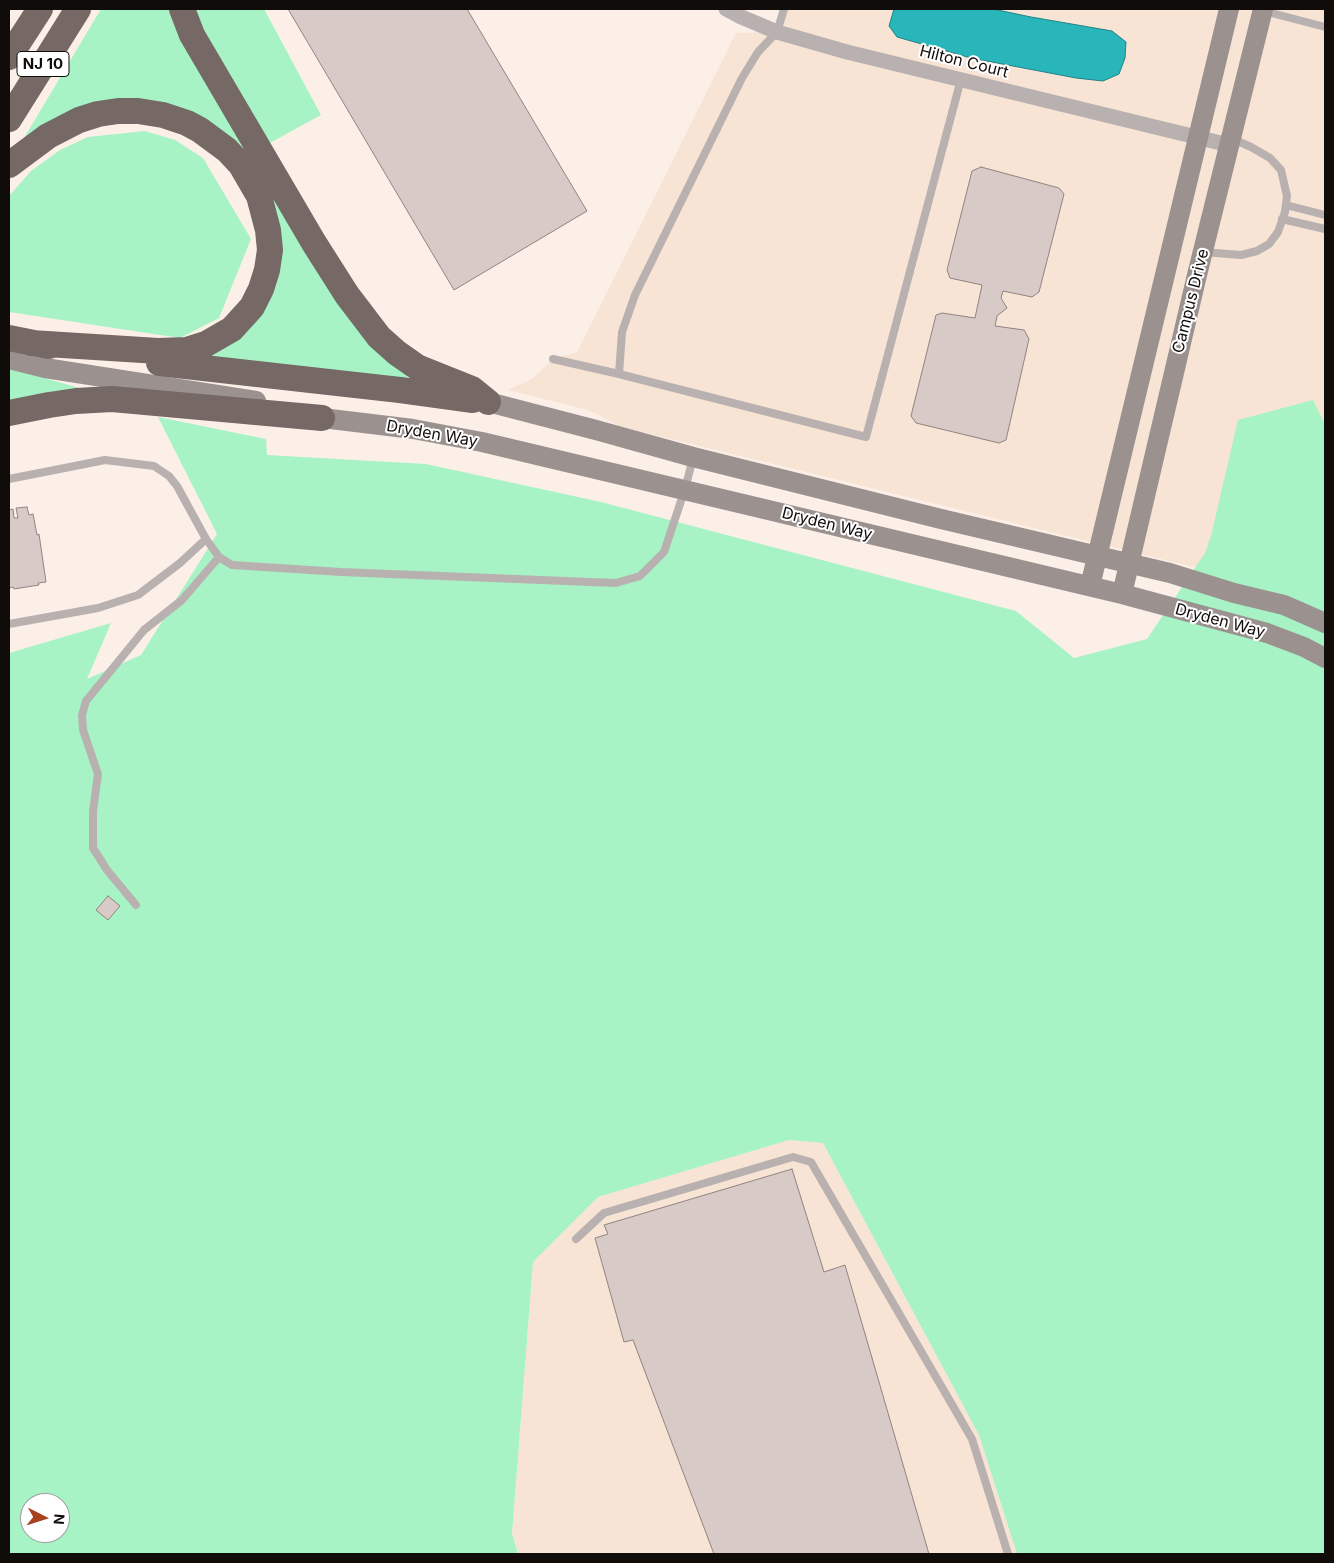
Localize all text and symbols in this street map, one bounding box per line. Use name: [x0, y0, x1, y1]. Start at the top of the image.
street label: Hilton Court: [918, 42, 1010, 82]
road number: NJ 10: [17, 52, 69, 76]
street label: Campus Drive: [1169, 247, 1213, 355]
street label: Dryden Way: [385, 417, 479, 451]
street label: Dryden Way: [780, 504, 874, 544]
street label: Dryden Way: [1173, 600, 1267, 642]
north arrow: [20, 1493, 70, 1543]
text: N: [51, 1513, 68, 1525]

